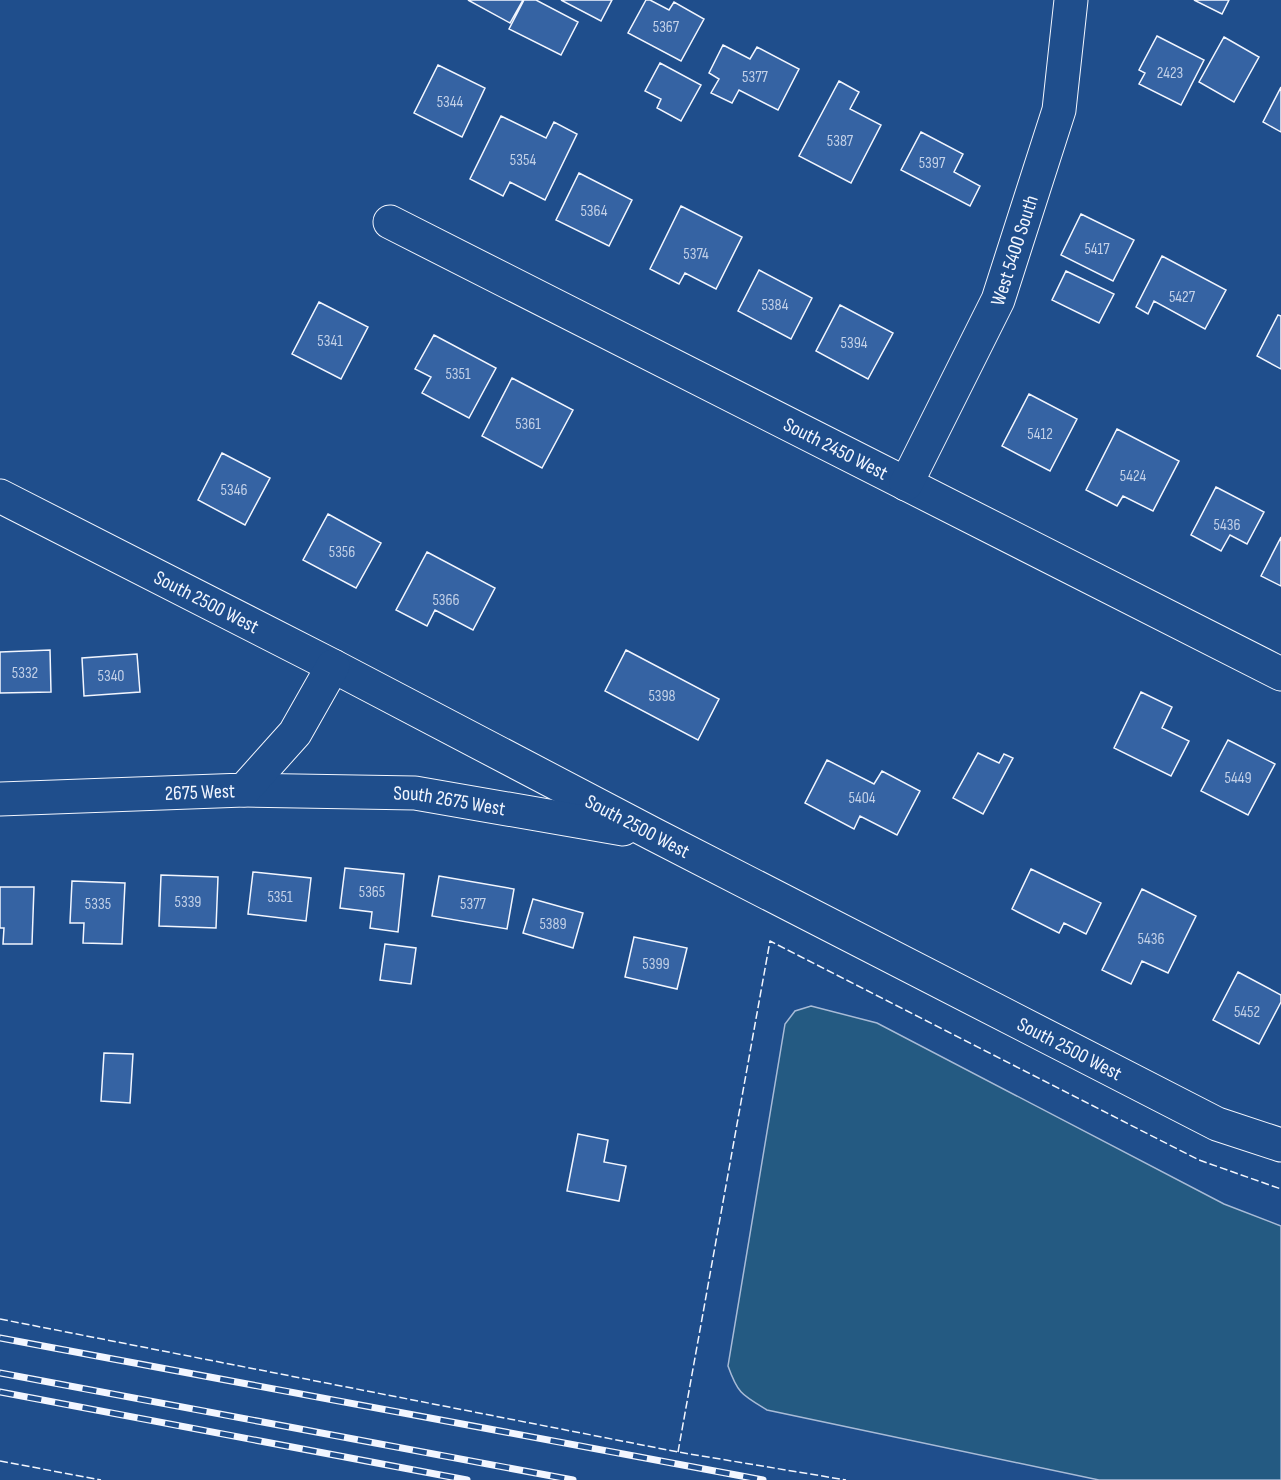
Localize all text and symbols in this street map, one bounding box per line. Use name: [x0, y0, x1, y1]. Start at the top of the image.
house number: 5367: [653, 18, 680, 37]
house number: 2423: [1157, 64, 1183, 83]
house number: 5377: [742, 68, 769, 87]
house number: 5344: [437, 93, 464, 112]
house number: 5387: [827, 132, 854, 151]
house number: 5354: [510, 151, 536, 170]
house number: 5397: [919, 154, 946, 173]
street label: West 5400 South: [986, 192, 1044, 309]
house number: 5364: [580, 202, 608, 221]
house number: 5417: [1084, 240, 1110, 259]
house number: 5374: [683, 245, 709, 264]
house number: 5427: [1169, 288, 1196, 307]
house number: 5384: [761, 296, 789, 315]
house number: 5341: [317, 332, 343, 351]
house number: 5394: [841, 334, 868, 353]
house number: 5351: [445, 365, 471, 384]
street label: South 2450 West: [779, 413, 892, 486]
house number: 5361: [515, 415, 541, 434]
house number: 5412: [1027, 425, 1053, 444]
house number: 5424: [1120, 467, 1147, 486]
house number: 5346: [221, 481, 247, 500]
house number: 5436: [1214, 516, 1240, 535]
house number: 5356: [329, 543, 355, 562]
street label: South 2500 West: [150, 566, 263, 639]
house number: 5366: [432, 591, 460, 610]
house number: 5332: [12, 664, 38, 683]
house number: 5340: [98, 667, 124, 686]
house number: 5398: [648, 687, 676, 706]
house number: 5449: [1224, 769, 1252, 788]
street label: 2675 West: [164, 779, 235, 806]
street label: South 2675 West: [393, 782, 507, 821]
house number: 5404: [849, 789, 876, 808]
street label: South 2500 West: [581, 790, 694, 864]
house number: 5365: [359, 883, 385, 902]
house number: 5351: [267, 888, 293, 907]
house number: 5339: [175, 893, 201, 912]
house number: 5335: [85, 895, 111, 914]
house number: 5377: [460, 895, 487, 914]
house number: 5389: [539, 915, 567, 934]
house number: 5436: [1138, 930, 1164, 949]
house number: 5399: [642, 955, 670, 974]
house number: 5452: [1234, 1003, 1260, 1022]
street label: South 2500 West: [1013, 1012, 1126, 1086]

